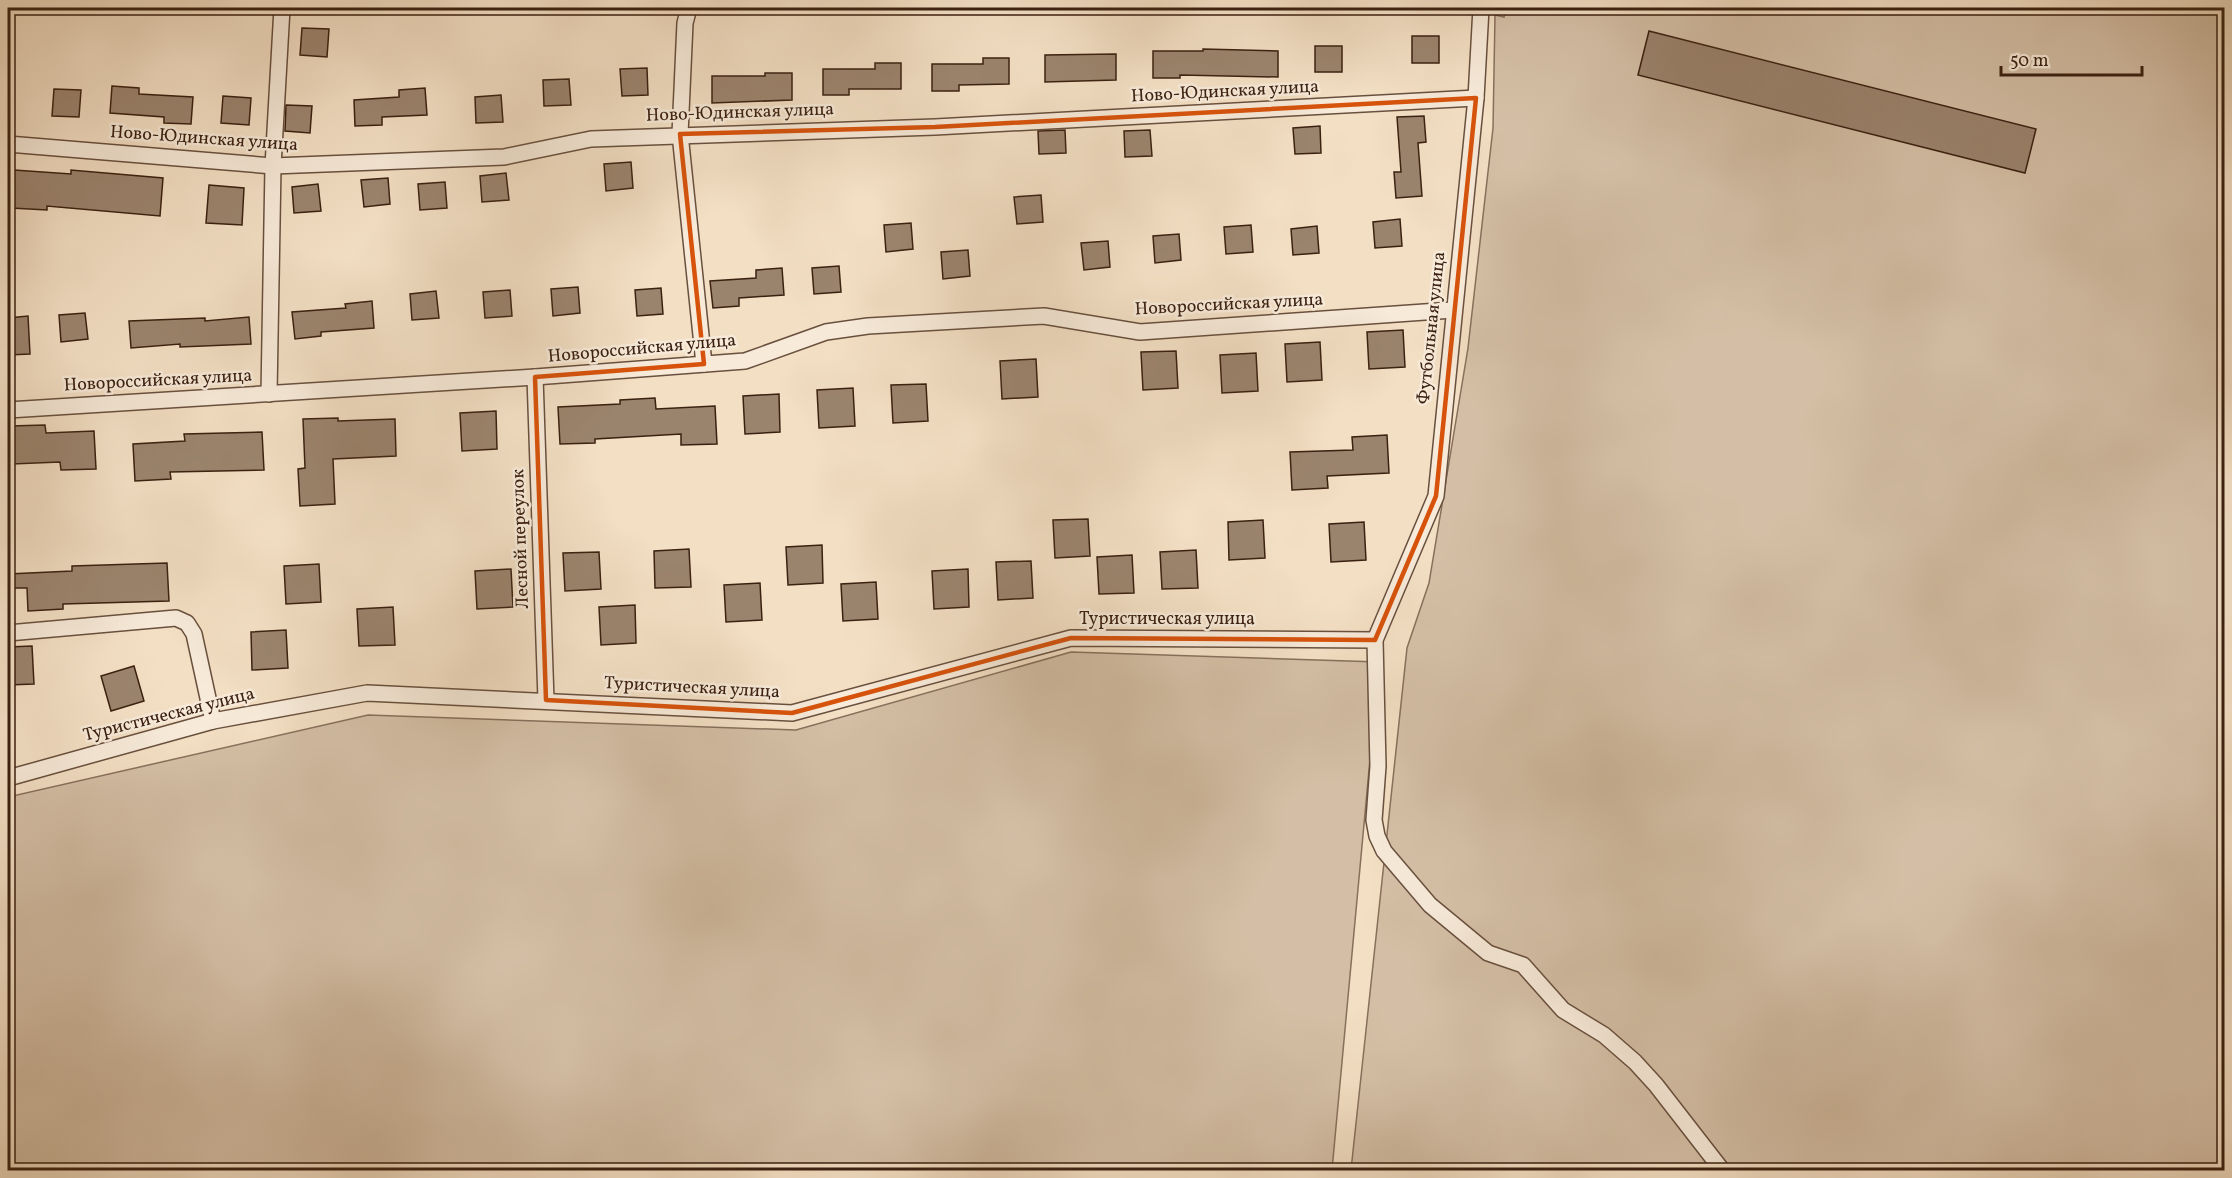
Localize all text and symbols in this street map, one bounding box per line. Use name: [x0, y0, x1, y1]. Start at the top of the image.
scale bar: [2001, 39, 2142, 77]
text: 50 m: [2010, 49, 2049, 74]
street label: Ново-Юдинская улица: [1130, 75, 1320, 109]
street label: Ново-Юдинская улица: [645, 97, 835, 129]
street label: Ново-Юдинская улица: [109, 120, 299, 158]
street label: Футбольная улица: [1412, 250, 1452, 406]
street label: Новороссийская улица: [1134, 288, 1324, 322]
street label: Новороссийская улица: [547, 328, 737, 370]
street label: Новороссийская улица: [63, 364, 253, 398]
street label: Лесной переулок: [506, 468, 536, 609]
street label: Туристическая улица: [1079, 607, 1255, 632]
street label: Туристическая улица: [603, 671, 781, 705]
street label: Туристическая улица: [81, 682, 257, 748]

